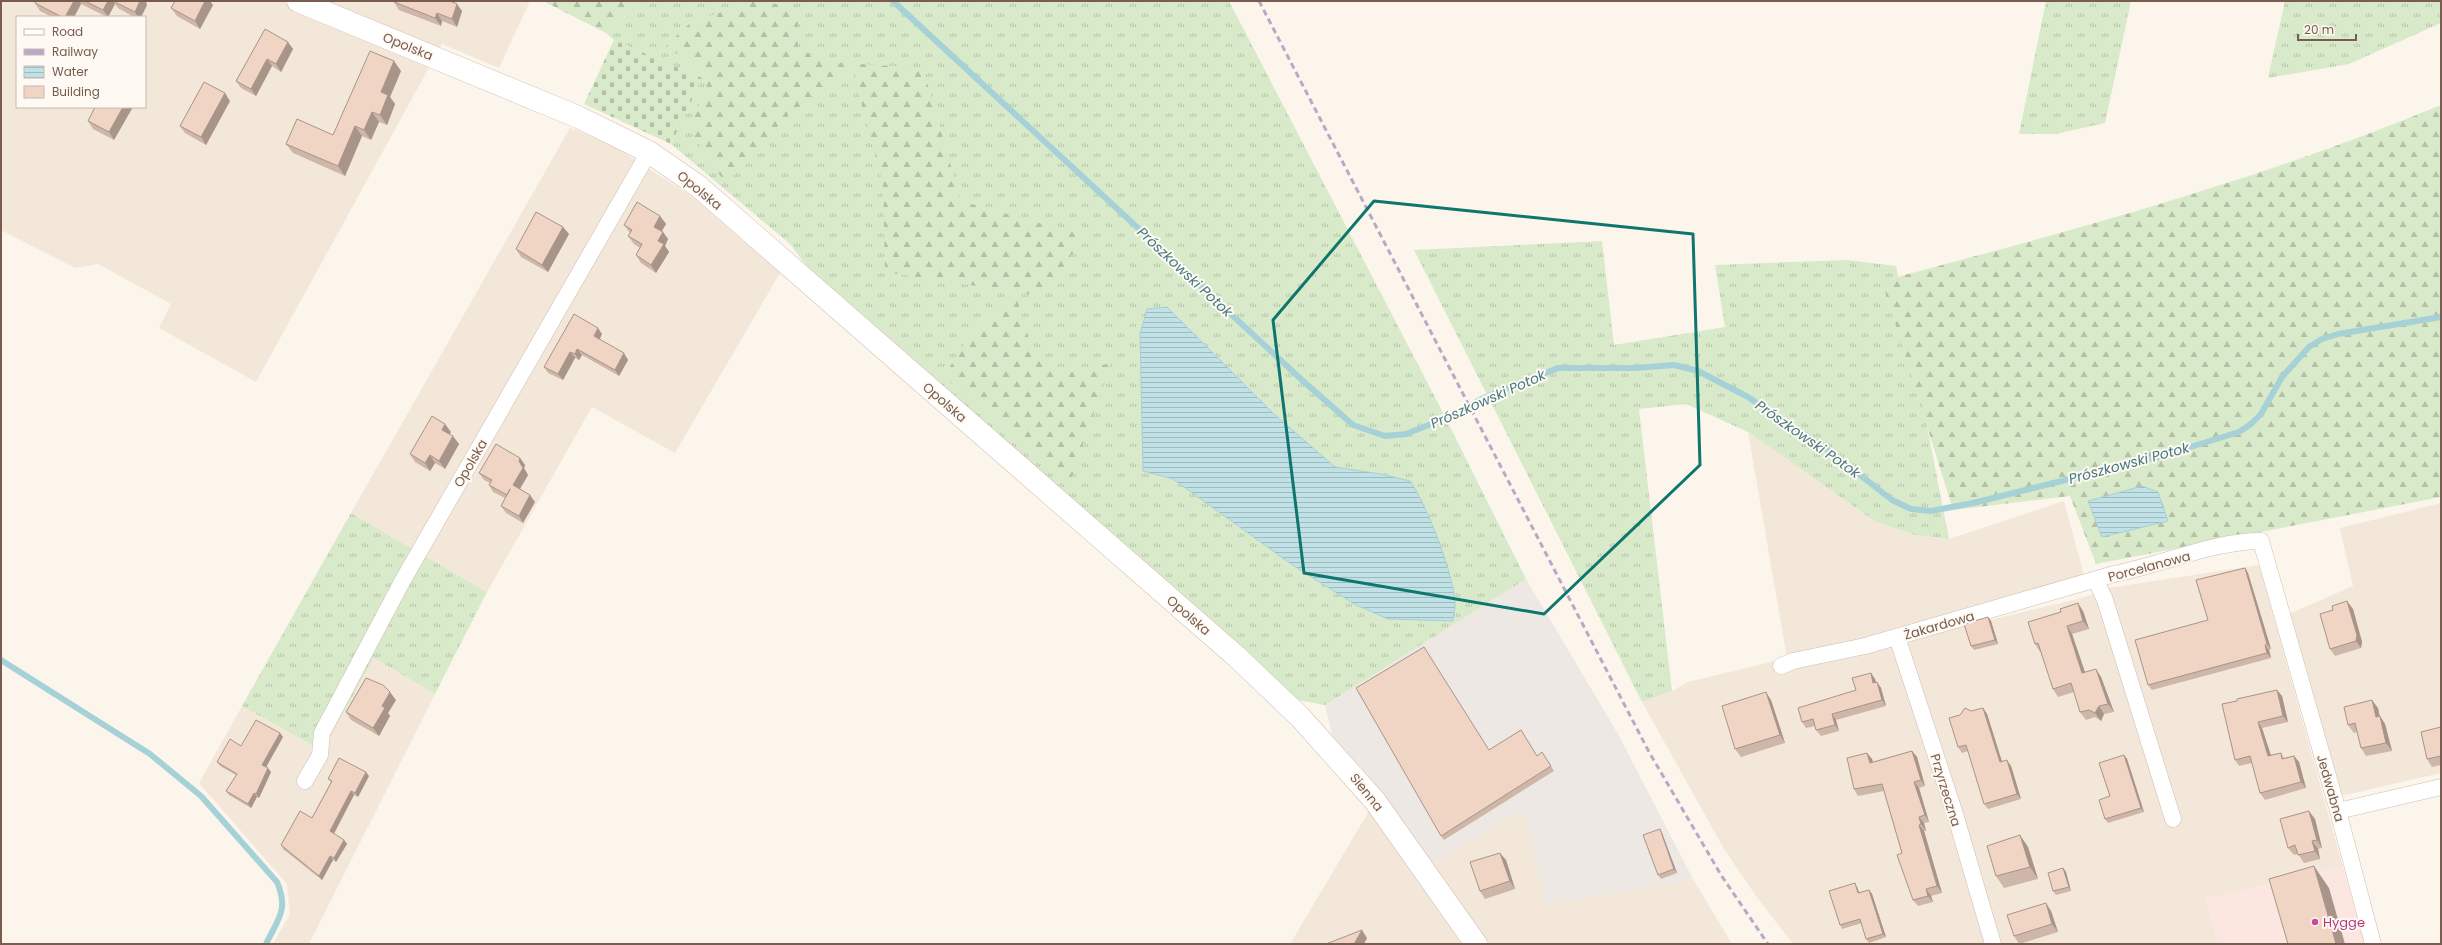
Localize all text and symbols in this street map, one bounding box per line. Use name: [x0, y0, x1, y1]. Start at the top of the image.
legend: [16, 16, 146, 108]
scale bar: [2298, 16, 2356, 42]
text: 20 m: [2304, 21, 2334, 38]
text: Road: [52, 23, 83, 40]
street label: Opolska: [380, 28, 436, 65]
text: Railway: [52, 43, 98, 60]
text: Water: [52, 63, 89, 80]
text: Building: [52, 83, 100, 100]
street label: Opolska: [673, 166, 726, 214]
water label: Prószkowski Potok: [1133, 222, 1238, 322]
water label: Prószkowski Potok: [1427, 364, 1549, 433]
street label: Opolska: [919, 378, 971, 427]
water label: Prószkowski Potok: [1751, 395, 1865, 483]
street label: Opolska: [449, 436, 492, 491]
water label: Prószkowski Potok: [2066, 437, 2192, 489]
street label: Porcelanowa: [2106, 546, 2193, 587]
street label: Opolska: [1163, 591, 1215, 640]
street label: Żakardowa: [1902, 606, 1977, 645]
street label: Przyrzeczna: [1925, 751, 1966, 829]
street label: Jedwabna: [2312, 752, 2349, 824]
street label: Sienna: [1345, 769, 1388, 816]
place label: Hygge: [2323, 913, 2365, 932]
marker: Hygge: [2310, 917, 2320, 927]

